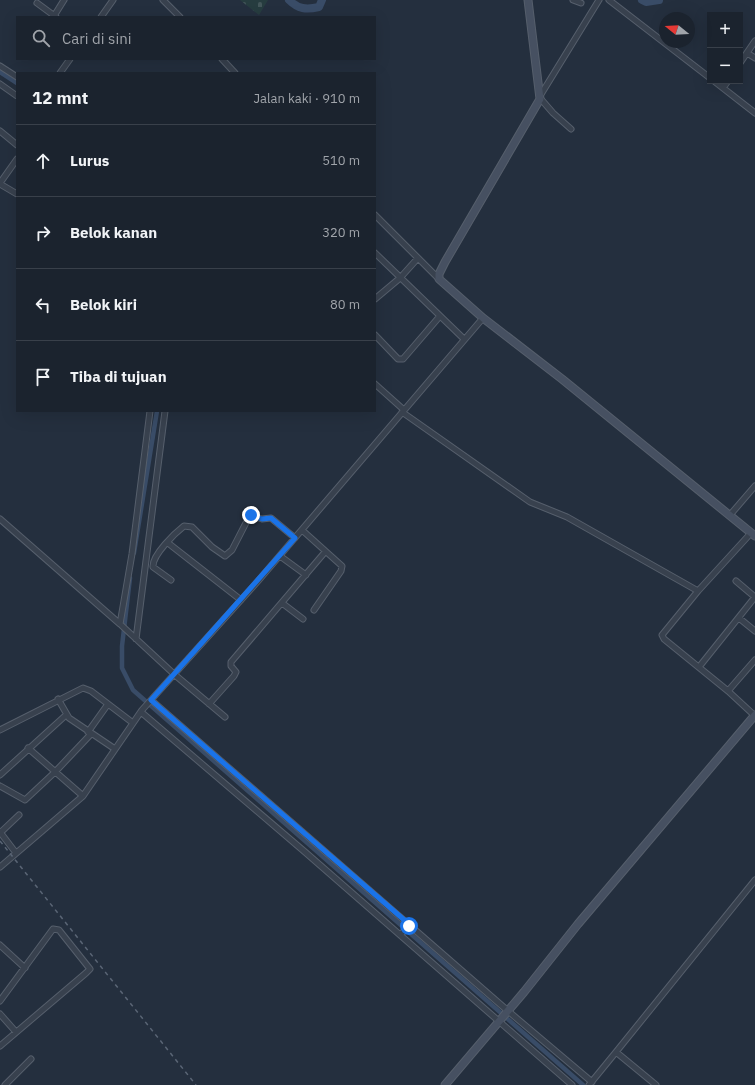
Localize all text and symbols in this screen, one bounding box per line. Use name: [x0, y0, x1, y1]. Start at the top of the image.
north arrow: [659, 12, 695, 48]
map controls: [707, 12, 743, 84]
button: +: [707, 12, 743, 48]
search box: [16, 16, 376, 60]
icon: search: [30, 27, 52, 49]
text: Cari di sini: [62, 29, 131, 48]
button: −: [707, 48, 743, 84]
text: 12 mnt: [32, 87, 88, 109]
text: Jalan kaki · 910 m: [253, 90, 360, 107]
icon: ahead: [32, 150, 54, 172]
text: Lurus: [70, 151, 109, 170]
text: 510 m: [322, 152, 360, 169]
icon: right: [32, 222, 54, 244]
text: Belok kanan: [70, 223, 157, 242]
text: 320 m: [322, 224, 360, 241]
icon: left: [32, 294, 54, 316]
text: Belok kiri: [70, 295, 137, 314]
text: 80 m: [330, 296, 360, 313]
icon: arrive: [32, 366, 54, 388]
text: Tiba di tujuan: [70, 367, 167, 386]
route end: [242, 506, 260, 524]
route start: [400, 917, 418, 935]

